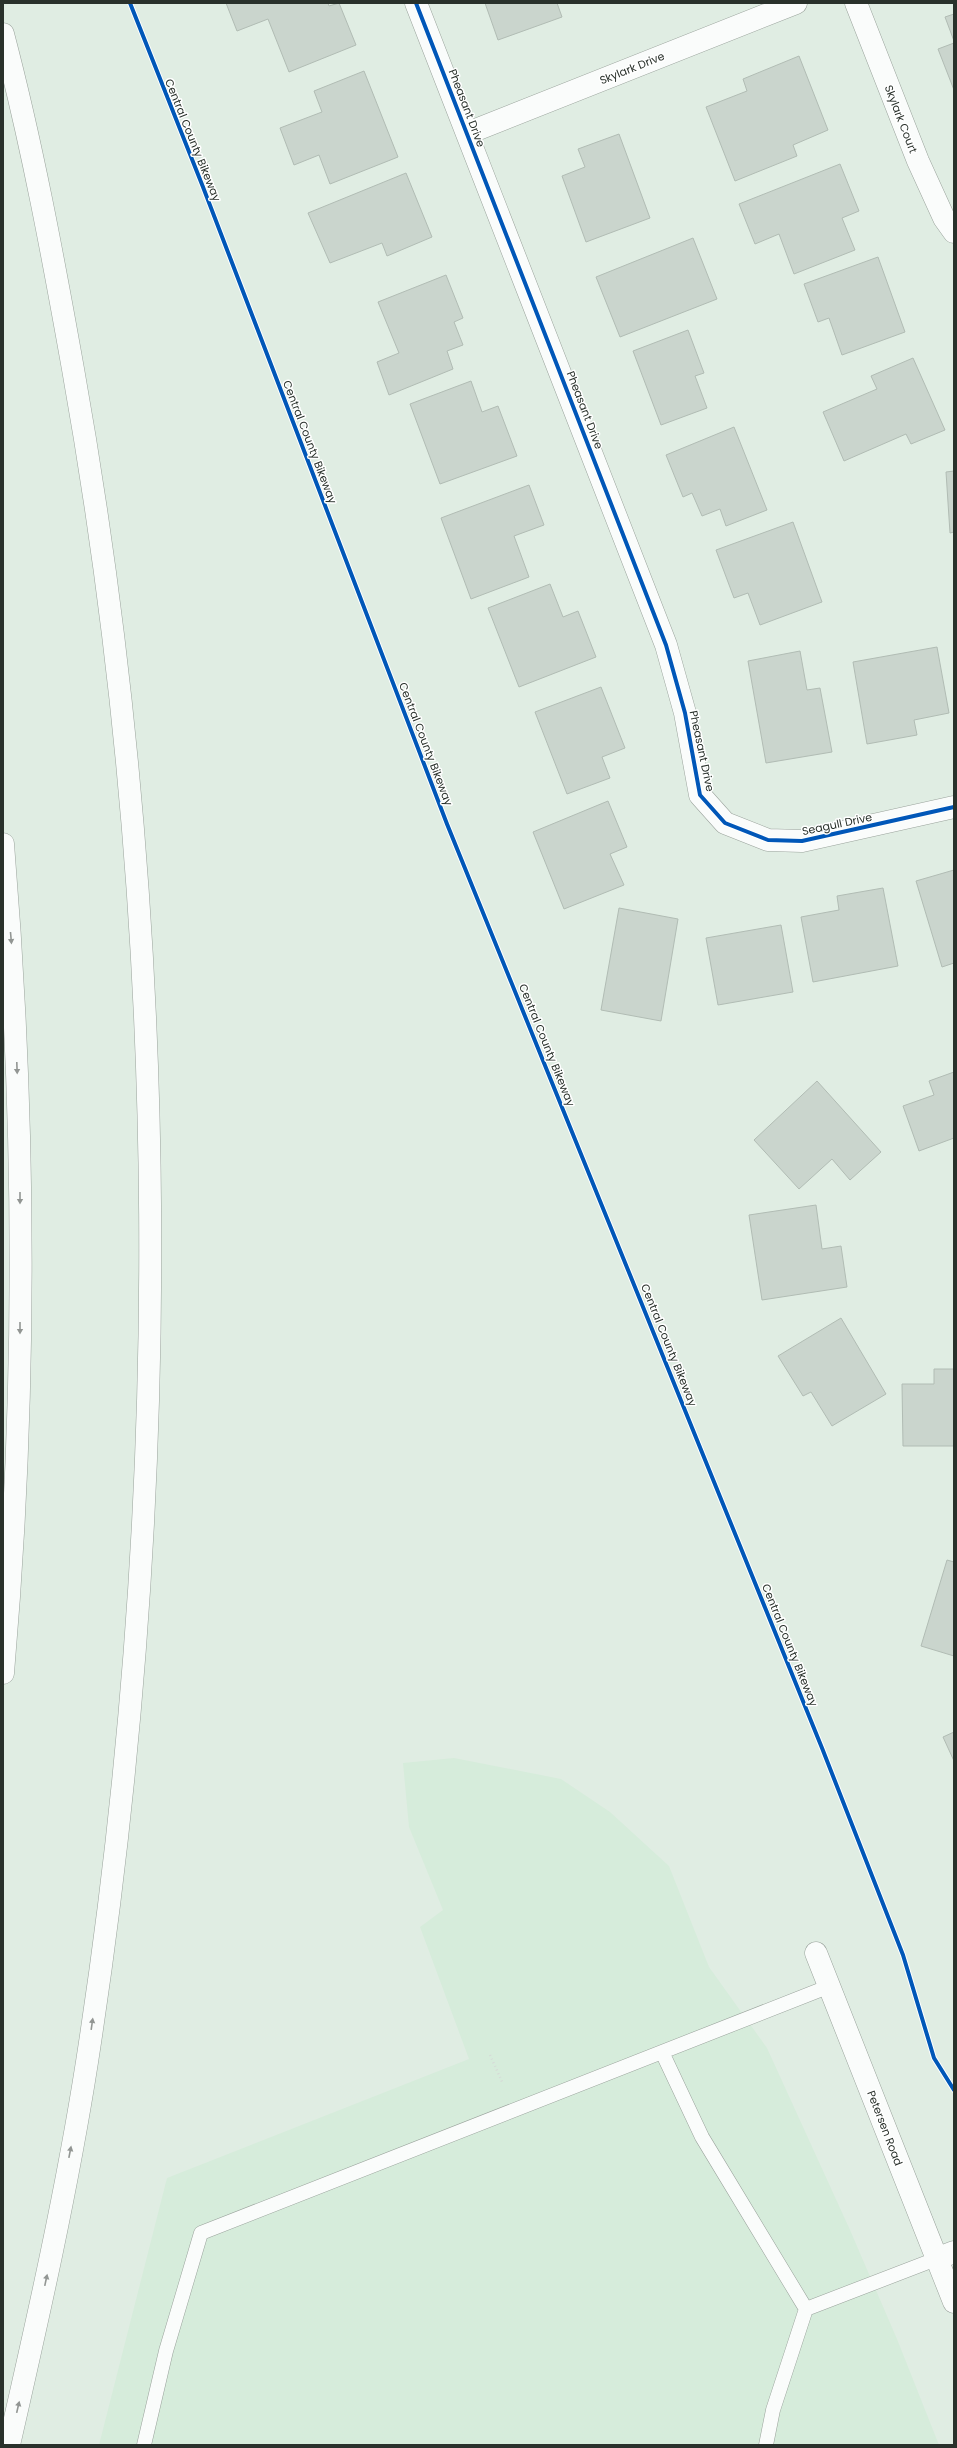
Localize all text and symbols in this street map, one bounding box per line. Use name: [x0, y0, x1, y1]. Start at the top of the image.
street label: Skylark Drive: [597, 48, 667, 88]
street label: Pheasant Drive: [445, 67, 489, 149]
street label: Central County Bikeway: [161, 76, 225, 204]
street label: Skylark Court: [881, 83, 921, 155]
street label: Pheasant Drive: [563, 369, 607, 451]
street label: Central County Bikeway: [279, 378, 341, 507]
street label: Central County Bikeway: [395, 680, 457, 809]
street label: Pheasant Drive: [686, 709, 718, 793]
street label: Seagull Drive: [801, 809, 874, 839]
one-way arrow: [8, 932, 14, 945]
street label: Central County Bikeway: [515, 981, 579, 1109]
one-way arrow: [14, 1062, 20, 1075]
one-way arrow: [17, 1192, 23, 1205]
street label: Central County Bikeway: [637, 1281, 701, 1409]
one-way arrow: [17, 1322, 23, 1335]
street label: Central County Bikeway: [758, 1581, 822, 1709]
one-way arrow: [89, 2018, 95, 2030]
street label: Petersen Road: [863, 2088, 907, 2168]
one-way arrow: [68, 2146, 74, 2159]
one-way arrow: [44, 2274, 50, 2286]
one-way arrow: [15, 2401, 21, 2413]

